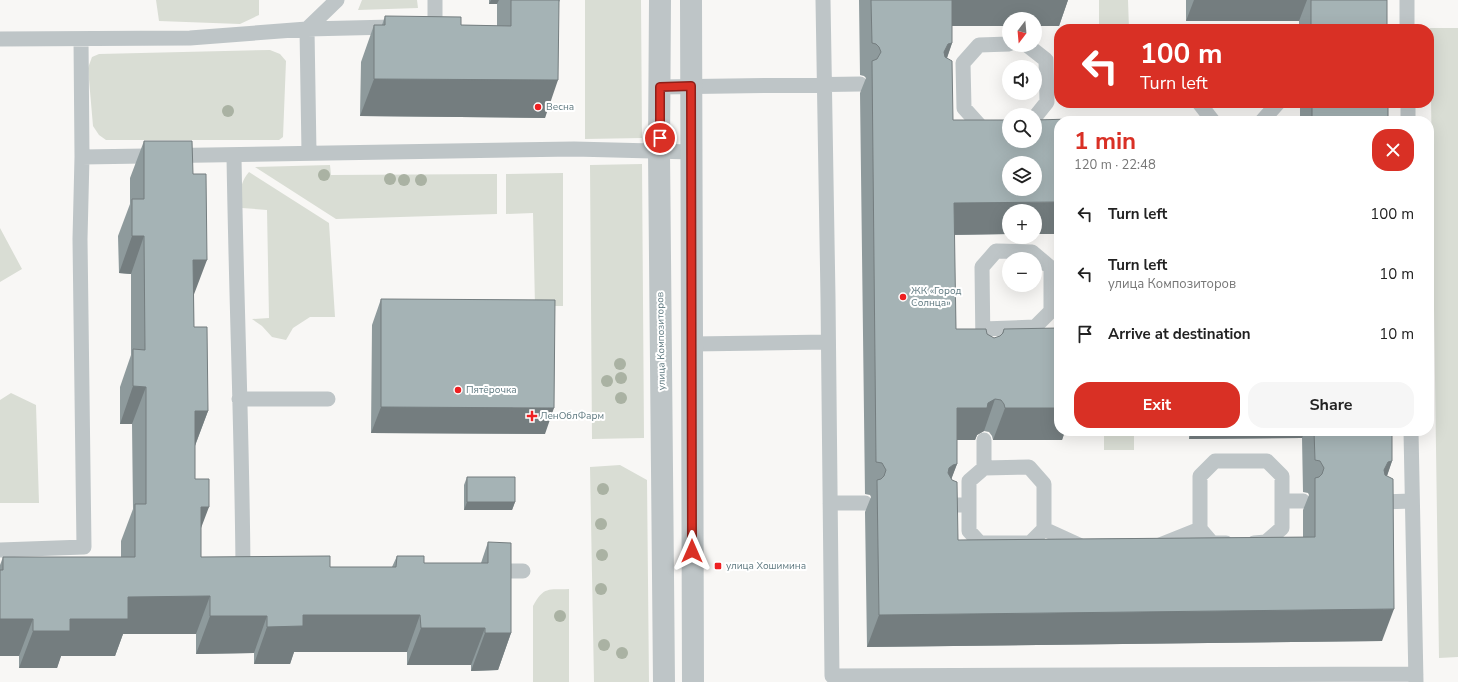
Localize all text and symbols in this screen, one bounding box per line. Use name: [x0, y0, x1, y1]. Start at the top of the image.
north arrow: [1002, 12, 1042, 52]
map controls: [1002, 12, 1042, 292]
text: 100 m: [1140, 35, 1223, 73]
icon: left: [1074, 40, 1126, 92]
button: sound: [1002, 60, 1042, 100]
text: Turn left: [1140, 71, 1208, 95]
place label: Весна: [546, 100, 574, 114]
marker: Весна: [533, 102, 543, 112]
button: search: [1002, 108, 1042, 148]
pin: [643, 121, 677, 155]
text: 1 min: [1074, 125, 1136, 157]
icon: arrive: [649, 127, 671, 149]
button: close: [1372, 129, 1414, 171]
button: layers: [1002, 156, 1042, 196]
text: 120 m · 22:48: [1074, 156, 1156, 174]
icon: left: [1074, 203, 1096, 225]
button: +: [1002, 204, 1042, 244]
text: Turn left: [1108, 204, 1167, 224]
text: 100 m: [1370, 204, 1414, 224]
button: −: [1002, 252, 1042, 292]
text: Turn left: [1108, 255, 1167, 275]
icon: left: [1074, 263, 1096, 285]
text: 10 m: [1379, 264, 1414, 284]
text: улица Композиторов: [1108, 275, 1236, 293]
place label: ЖК «Город Солнца»: [911, 284, 962, 310]
street label: улица Композиторов: [653, 291, 669, 390]
marker: ЖК «Город Солнца»: [898, 292, 908, 302]
icon: arrive: [1074, 323, 1096, 345]
text: Arrive at destination: [1108, 324, 1251, 344]
text: 10 m: [1379, 324, 1414, 344]
button: Exit: [1074, 382, 1240, 428]
button: Share: [1248, 382, 1414, 428]
place label: Пятёрочка: [466, 383, 517, 397]
marker: Пятёрочка: [453, 385, 463, 395]
place label: ЛенОблФарм: [540, 409, 604, 423]
marker: ЛенОблФарм: [527, 411, 537, 421]
position arrow: [671, 530, 713, 572]
place label: улица Хошимина: [726, 559, 806, 573]
marker: улица Хошимина: [713, 561, 723, 571]

